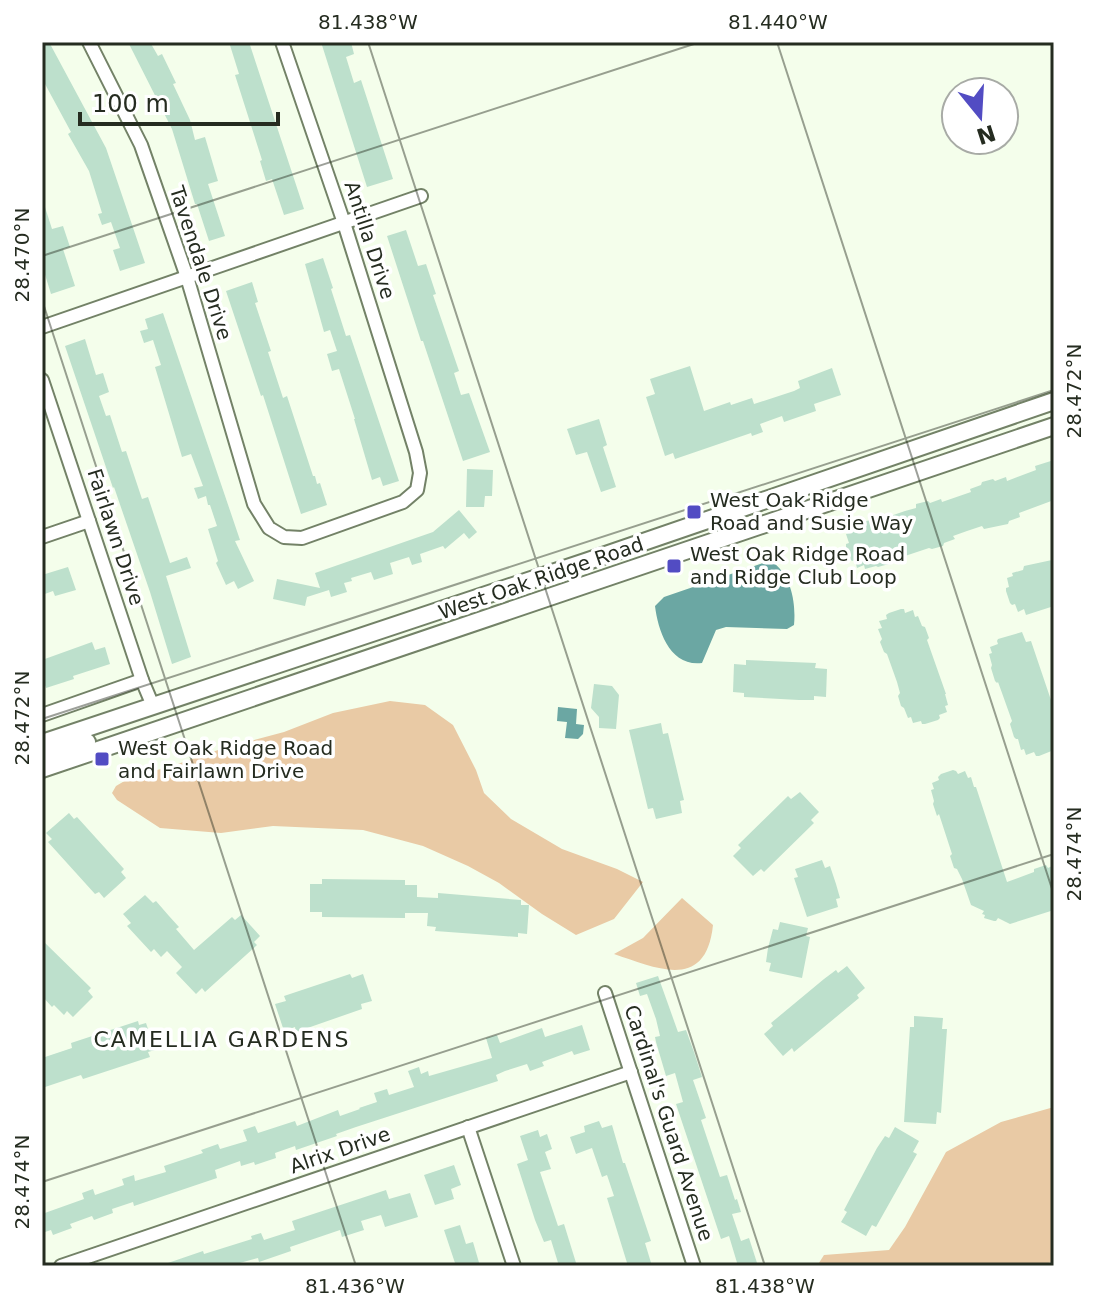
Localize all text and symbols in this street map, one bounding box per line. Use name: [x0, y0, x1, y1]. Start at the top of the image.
text: 81.438°W: [318, 10, 418, 34]
text: 81.440°W: [728, 10, 828, 34]
scale bar: [80, 76, 278, 126]
north arrow: [940, 76, 1020, 156]
text: 100 m: [92, 90, 169, 118]
text: N: [973, 120, 999, 149]
street label: Antilla Drive: [340, 178, 400, 302]
street label: Tavendale Drive: [164, 182, 237, 343]
text: 28.470°N: [10, 208, 34, 302]
text: 28.472°N: [1062, 344, 1086, 438]
street label: Fairlawn Drive: [83, 466, 149, 608]
place label: West Oak Ridge Road and Susie Way: [710, 488, 913, 535]
marker: West Oak Ridge Road and Susie Way: [685, 503, 703, 521]
street label: West Oak Ridge Road: [435, 532, 647, 624]
place label: West Oak Ridge Road and Ridge Club Loop: [690, 542, 905, 589]
marker: West Oak Ridge Road and Ridge Club Loop: [665, 557, 683, 575]
text: 28.472°N: [10, 671, 34, 765]
place label: West Oak Ridge Road and Fairlawn Drive: [118, 736, 333, 783]
marker: West Oak Ridge Road and Fairlawn Drive: [93, 750, 111, 768]
text: 28.474°N: [1062, 807, 1086, 901]
street label: Cardinal's Guard Avenue: [619, 1002, 719, 1244]
district label: CAMELLIA GARDENS: [94, 1027, 350, 1052]
street label: Alrix Drive: [287, 1122, 393, 1178]
text: 28.474°N: [10, 1135, 34, 1229]
text: 81.436°W: [305, 1274, 405, 1298]
text: 81.438°W: [715, 1274, 815, 1298]

